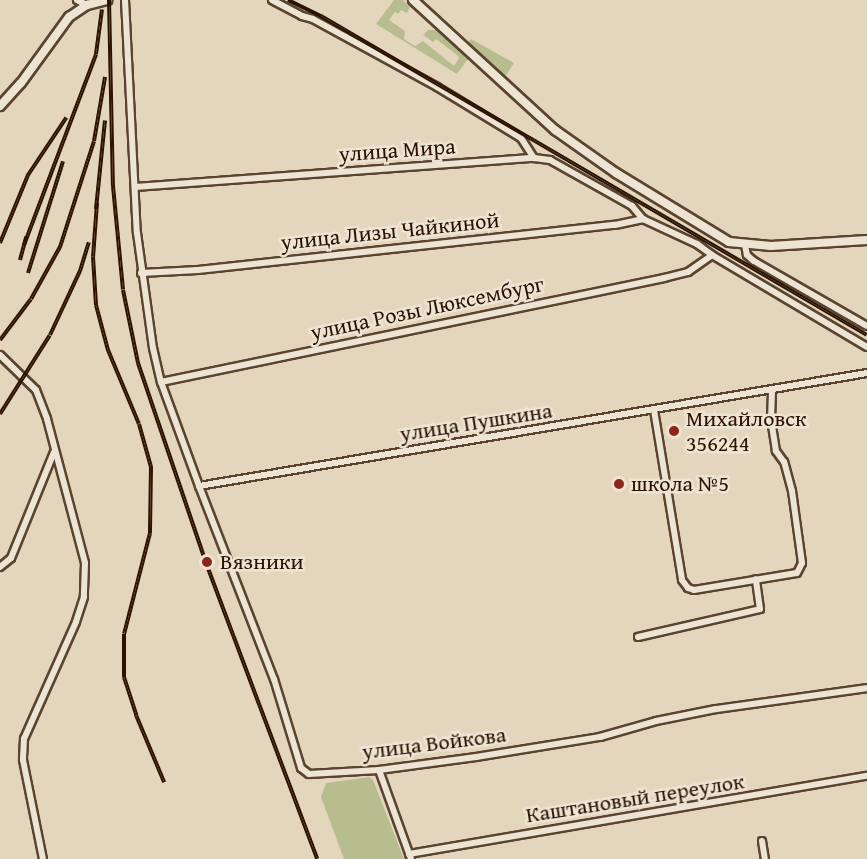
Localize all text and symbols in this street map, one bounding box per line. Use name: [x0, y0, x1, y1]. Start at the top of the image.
street label: улица Мира: [338, 133, 456, 167]
street label: улица Лизы Чайкиной: [279, 206, 501, 256]
street label: улица Розы Люксембург: [308, 270, 546, 346]
street label: улица Пушкина: [398, 397, 554, 447]
place label: Михайловск 356244: [686, 405, 806, 457]
marker: Михайловск 356244: [667, 424, 681, 438]
place label: школа №5: [631, 471, 729, 497]
marker: школа №5: [612, 477, 626, 491]
place label: Вязники: [220, 549, 304, 575]
marker: Вязники: [198, 553, 216, 571]
street label: улица Войкова: [360, 721, 508, 765]
street label: Каштановый переулок: [524, 768, 746, 828]

